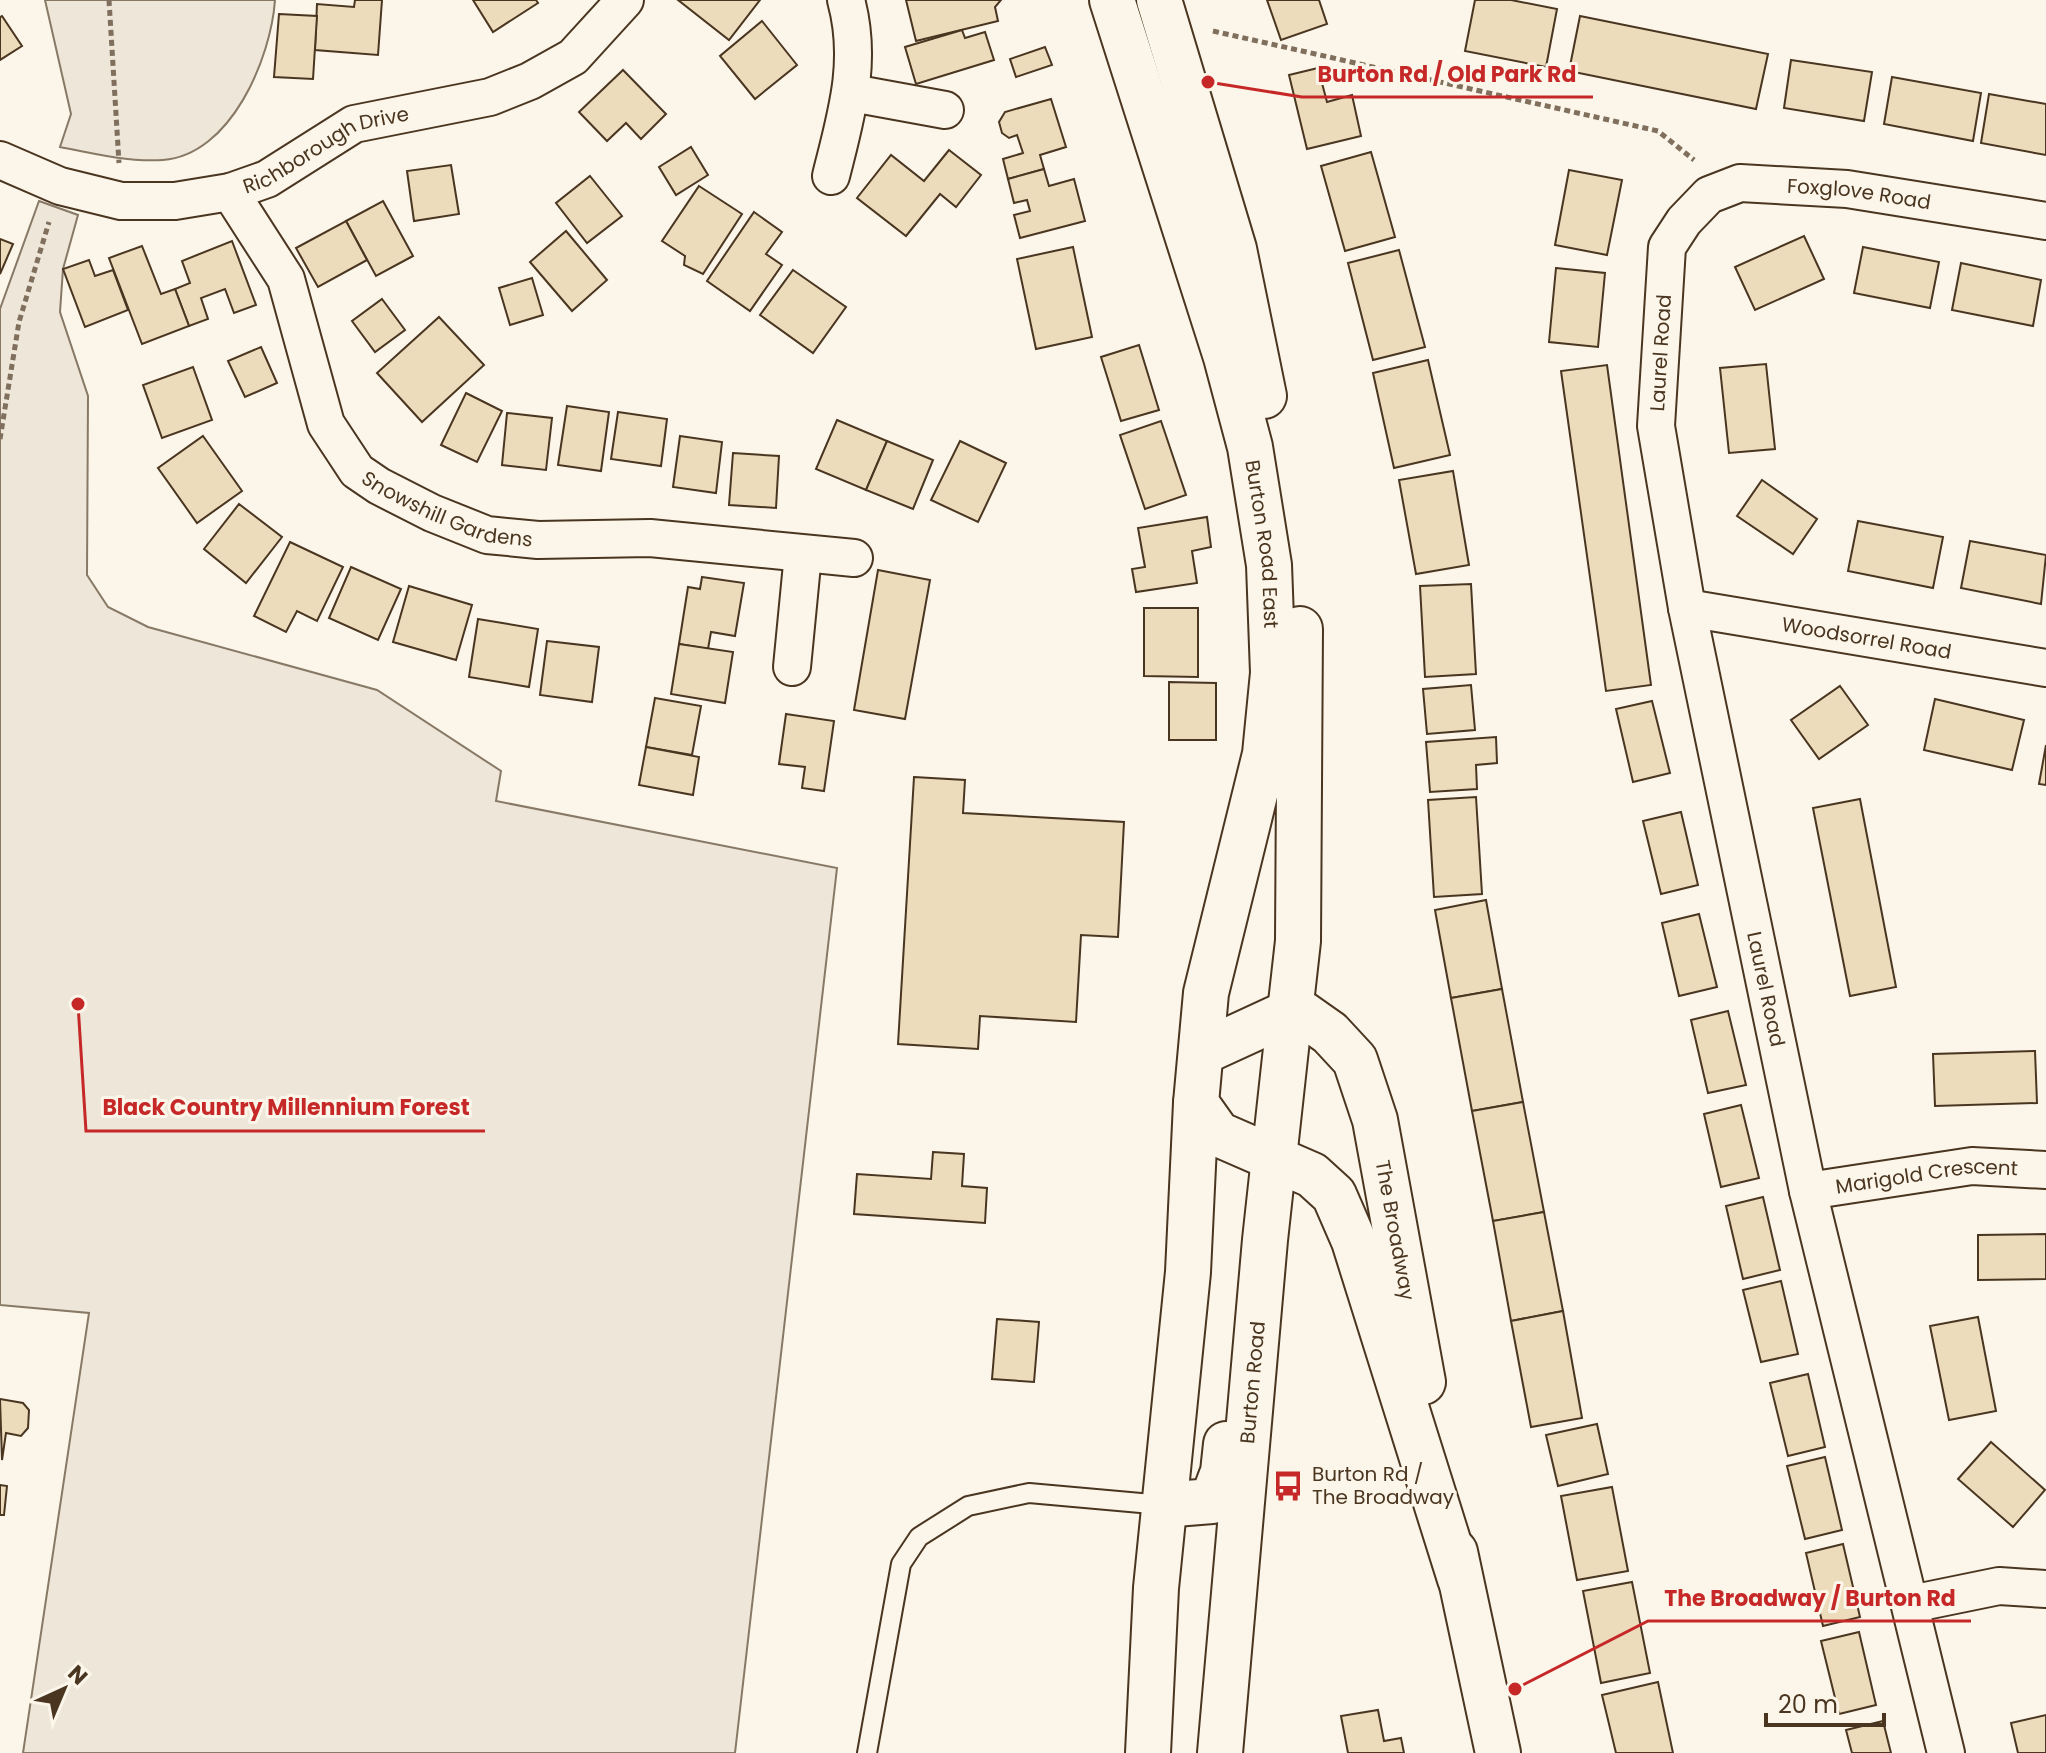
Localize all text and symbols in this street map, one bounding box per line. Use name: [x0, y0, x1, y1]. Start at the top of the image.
callout: Burton Rd / Old Park Rd: [1302, 51, 1593, 97]
text: Burton Rd / Old Park Rd: [1318, 59, 1576, 90]
street label: Richborough Drive: [239, 99, 411, 200]
street label: Foxglove Road: [1786, 172, 1933, 216]
street label: Laurel Road: [1643, 294, 1678, 412]
street label: Burton Road East: [1238, 458, 1285, 629]
street label: Snowshill Gardens: [356, 464, 534, 553]
street label: Woodsorrel Road: [1780, 610, 1953, 666]
street label: Laurel Road: [1740, 929, 1792, 1049]
callout: Black Country Millennium Forest: [86, 1085, 485, 1131]
text: Black Country Millennium Forest: [102, 1092, 470, 1123]
street label: Marigold Crescent: [1834, 1152, 2019, 1201]
street label: The Broadway: [1369, 1158, 1422, 1303]
street label: Burton Road: [1233, 1320, 1272, 1445]
place label: Burton Rd / The Broadway: [1312, 1460, 1454, 1511]
bus stop icon: Burton Rd / The Broadway: [1271, 1469, 1305, 1503]
callout: The Broadway / Burton Rd: [1648, 1575, 1971, 1621]
text: The Broadway / Burton Rd: [1664, 1583, 1956, 1614]
north arrow: [24, 1649, 104, 1729]
text: N: [61, 1658, 94, 1692]
scale bar: [1766, 1677, 1884, 1727]
text: 20 m: [1778, 1688, 1838, 1721]

